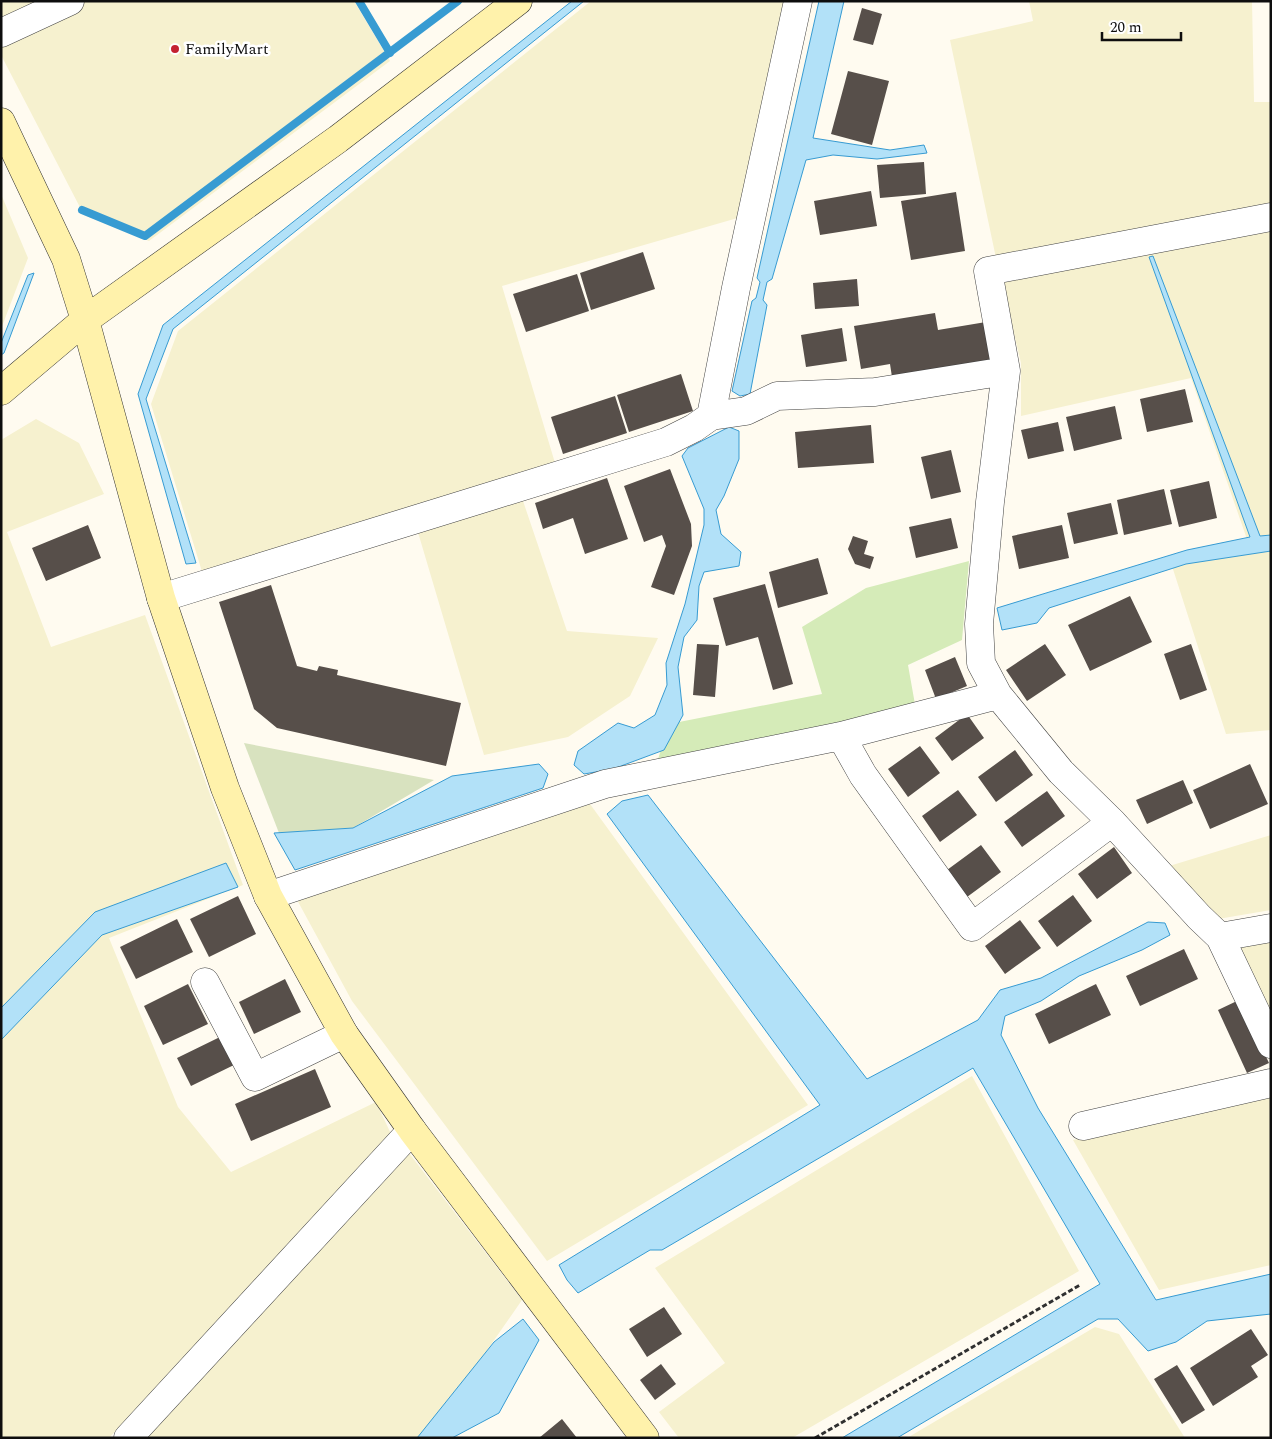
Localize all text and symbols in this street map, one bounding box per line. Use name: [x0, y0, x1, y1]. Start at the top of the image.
scale bar: [1102, 10, 1181, 42]
text: 20 m: [1110, 16, 1142, 39]
place label: FamilyMart: [185, 37, 269, 61]
marker: FamilyMart: [169, 43, 181, 55]

